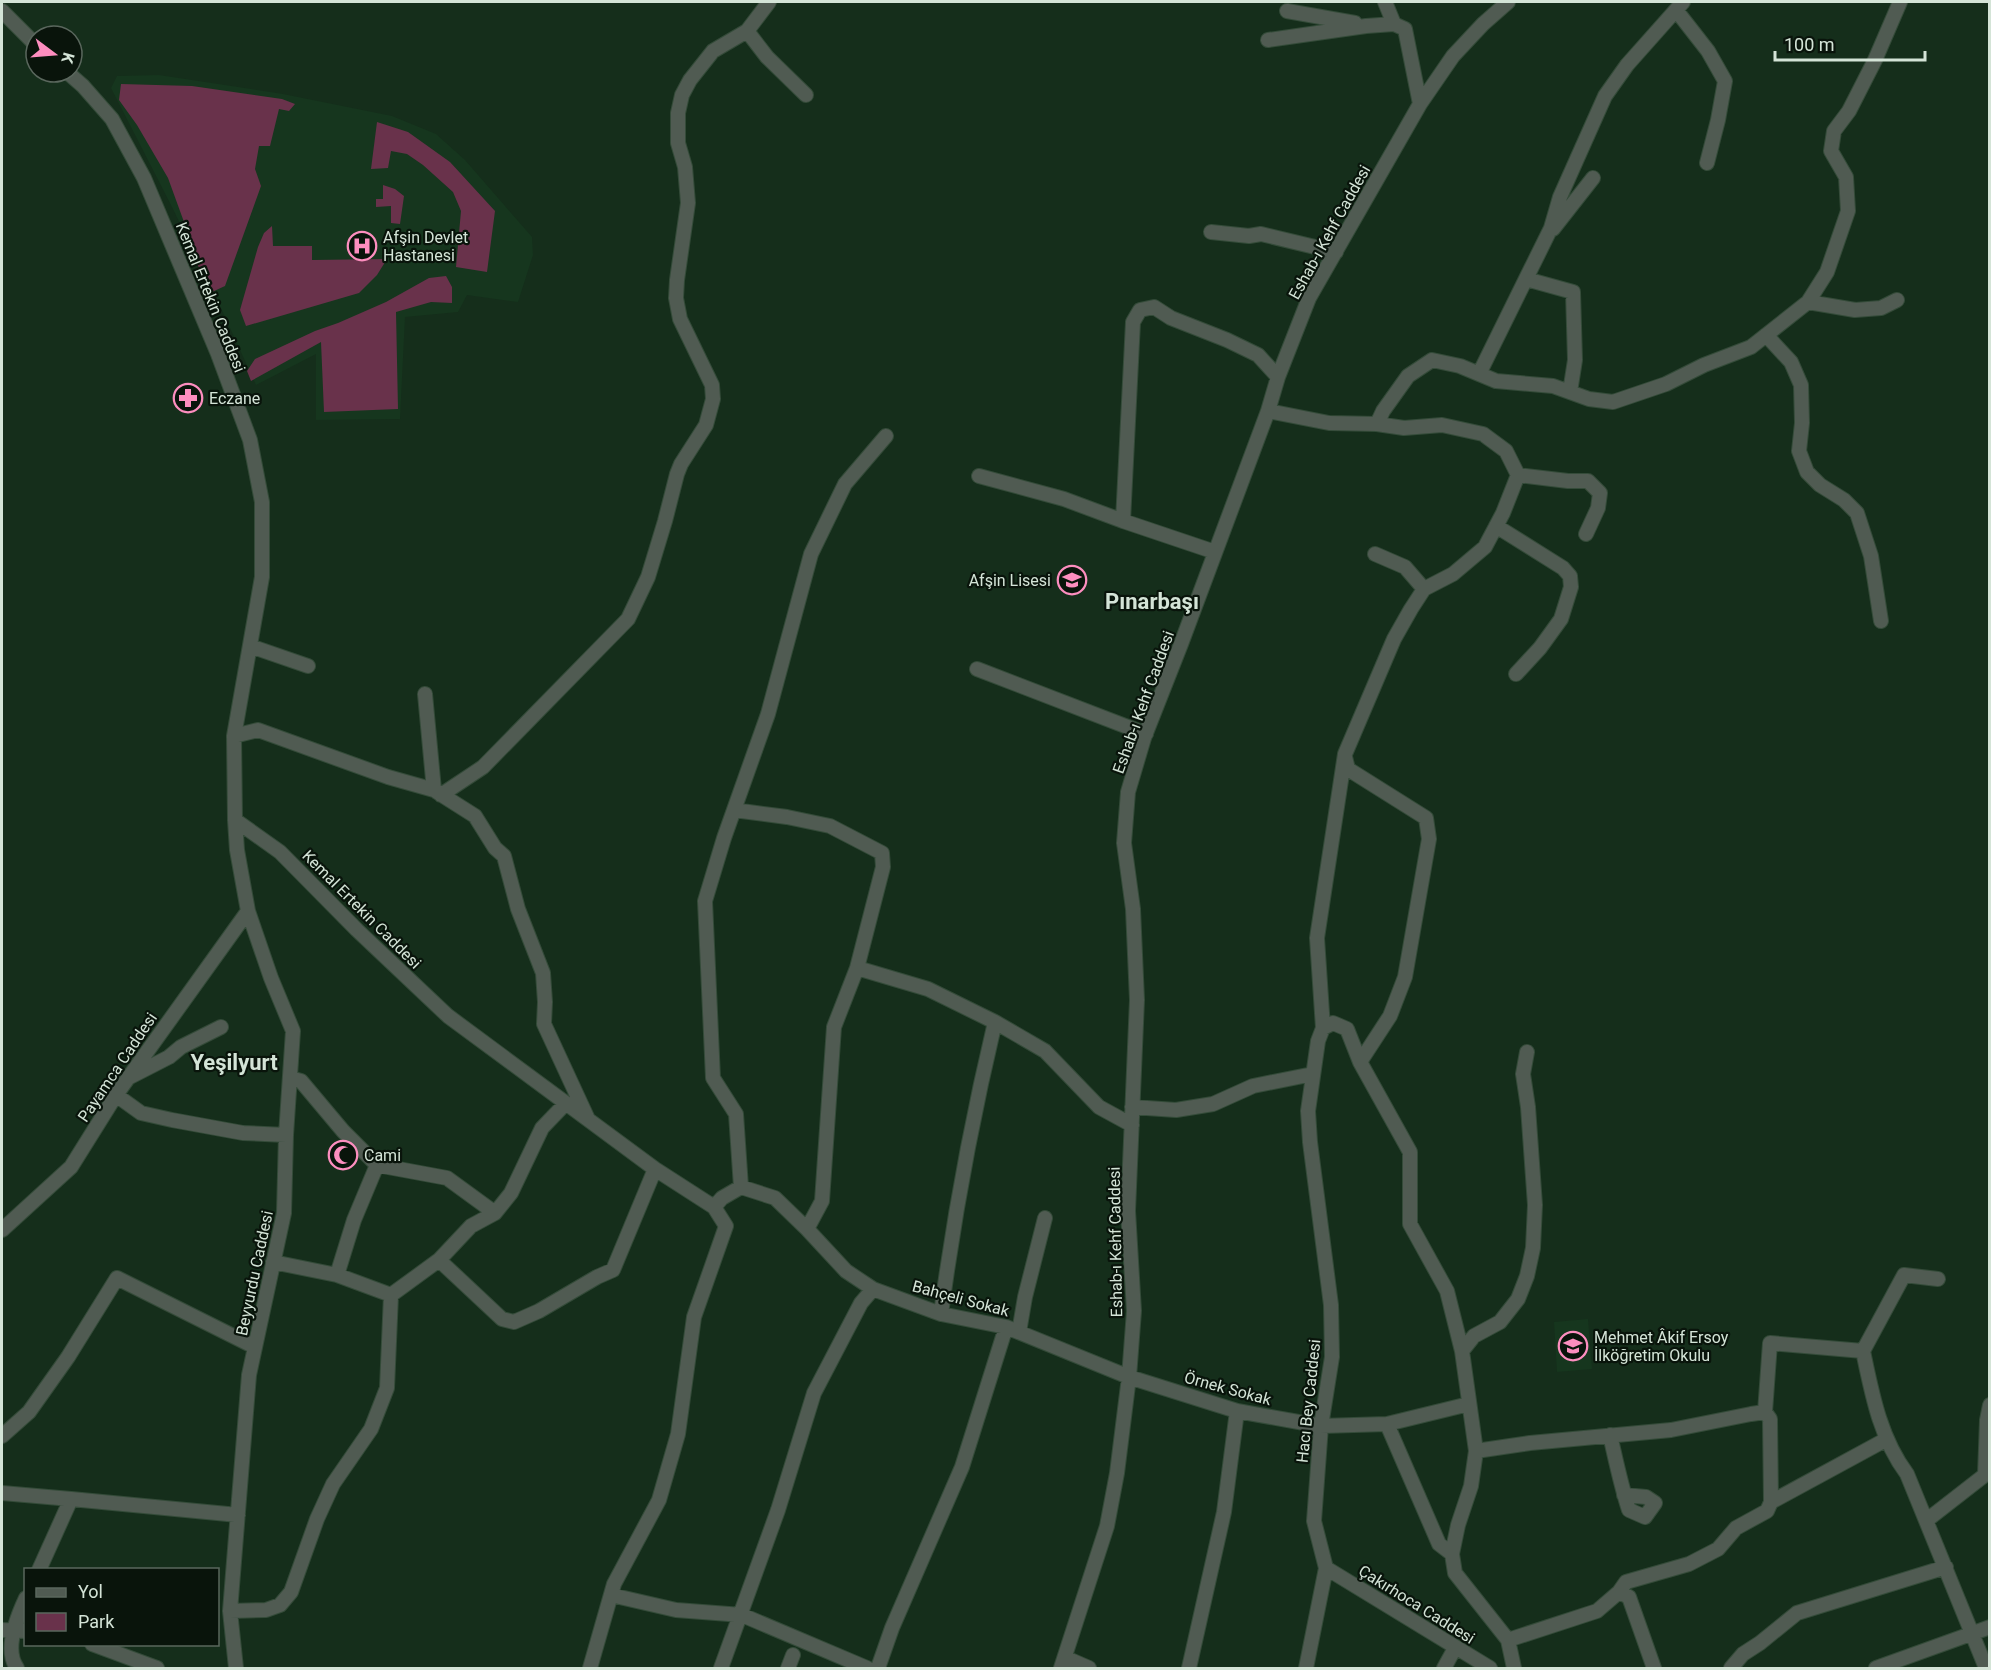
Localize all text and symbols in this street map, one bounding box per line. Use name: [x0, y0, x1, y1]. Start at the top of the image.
north arrow: [24, 24, 84, 84]
scale bar: [1775, 24, 1925, 62]
text: 100 m: [1784, 34, 1835, 55]
text: K: [57, 50, 78, 66]
street label: Eshab-ı Kehf Caddesi: [1285, 162, 1374, 303]
street label: Kemal Ertekin Caddesi: [172, 219, 249, 375]
place label: Afşin Devlet Hastanesi: [383, 228, 468, 265]
hospital icon: Afşin Devlet Hastanesi: [346, 230, 378, 262]
pharmacy icon: Eczane: [172, 382, 204, 414]
place label: Eczane: [209, 389, 260, 408]
school or university icon: Afşin Lisesi: [1056, 564, 1088, 596]
place label: Afşin Lisesi: [969, 571, 1051, 590]
district label: Pınarbaşı: [1105, 589, 1199, 614]
street label: Eshab-ı Kehf Caddesi: [1109, 628, 1178, 776]
street label: Kemal Ertekin Caddesi: [298, 846, 425, 973]
street label: Payamca Caddesi: [74, 1009, 161, 1125]
district label: Yeşilyurt: [190, 1050, 278, 1075]
mosque icon: Cami: [327, 1139, 359, 1171]
place label: Cami: [364, 1146, 401, 1165]
street label: Eshab-ı Kehf Caddesi: [1105, 1167, 1126, 1317]
street label: Beyyurdu Caddesi: [232, 1209, 277, 1337]
street label: Bahçeli Sokak: [910, 1276, 1012, 1321]
place label: Mehmet Âkif Ersoy İlköğretim Okulu: [1594, 1328, 1729, 1365]
school or university icon: Mehmet Âkif Ersoy İlköğretim Okulu: [1557, 1330, 1589, 1362]
street label: Hacı Bey Caddesi: [1293, 1338, 1324, 1464]
street label: Örnek Sokak: [1182, 1368, 1274, 1409]
street label: Çakırhoca Caddesi: [1355, 1561, 1478, 1648]
legend: [24, 1568, 219, 1646]
text: Yol: [78, 1581, 103, 1602]
text: Park: [78, 1611, 115, 1632]

